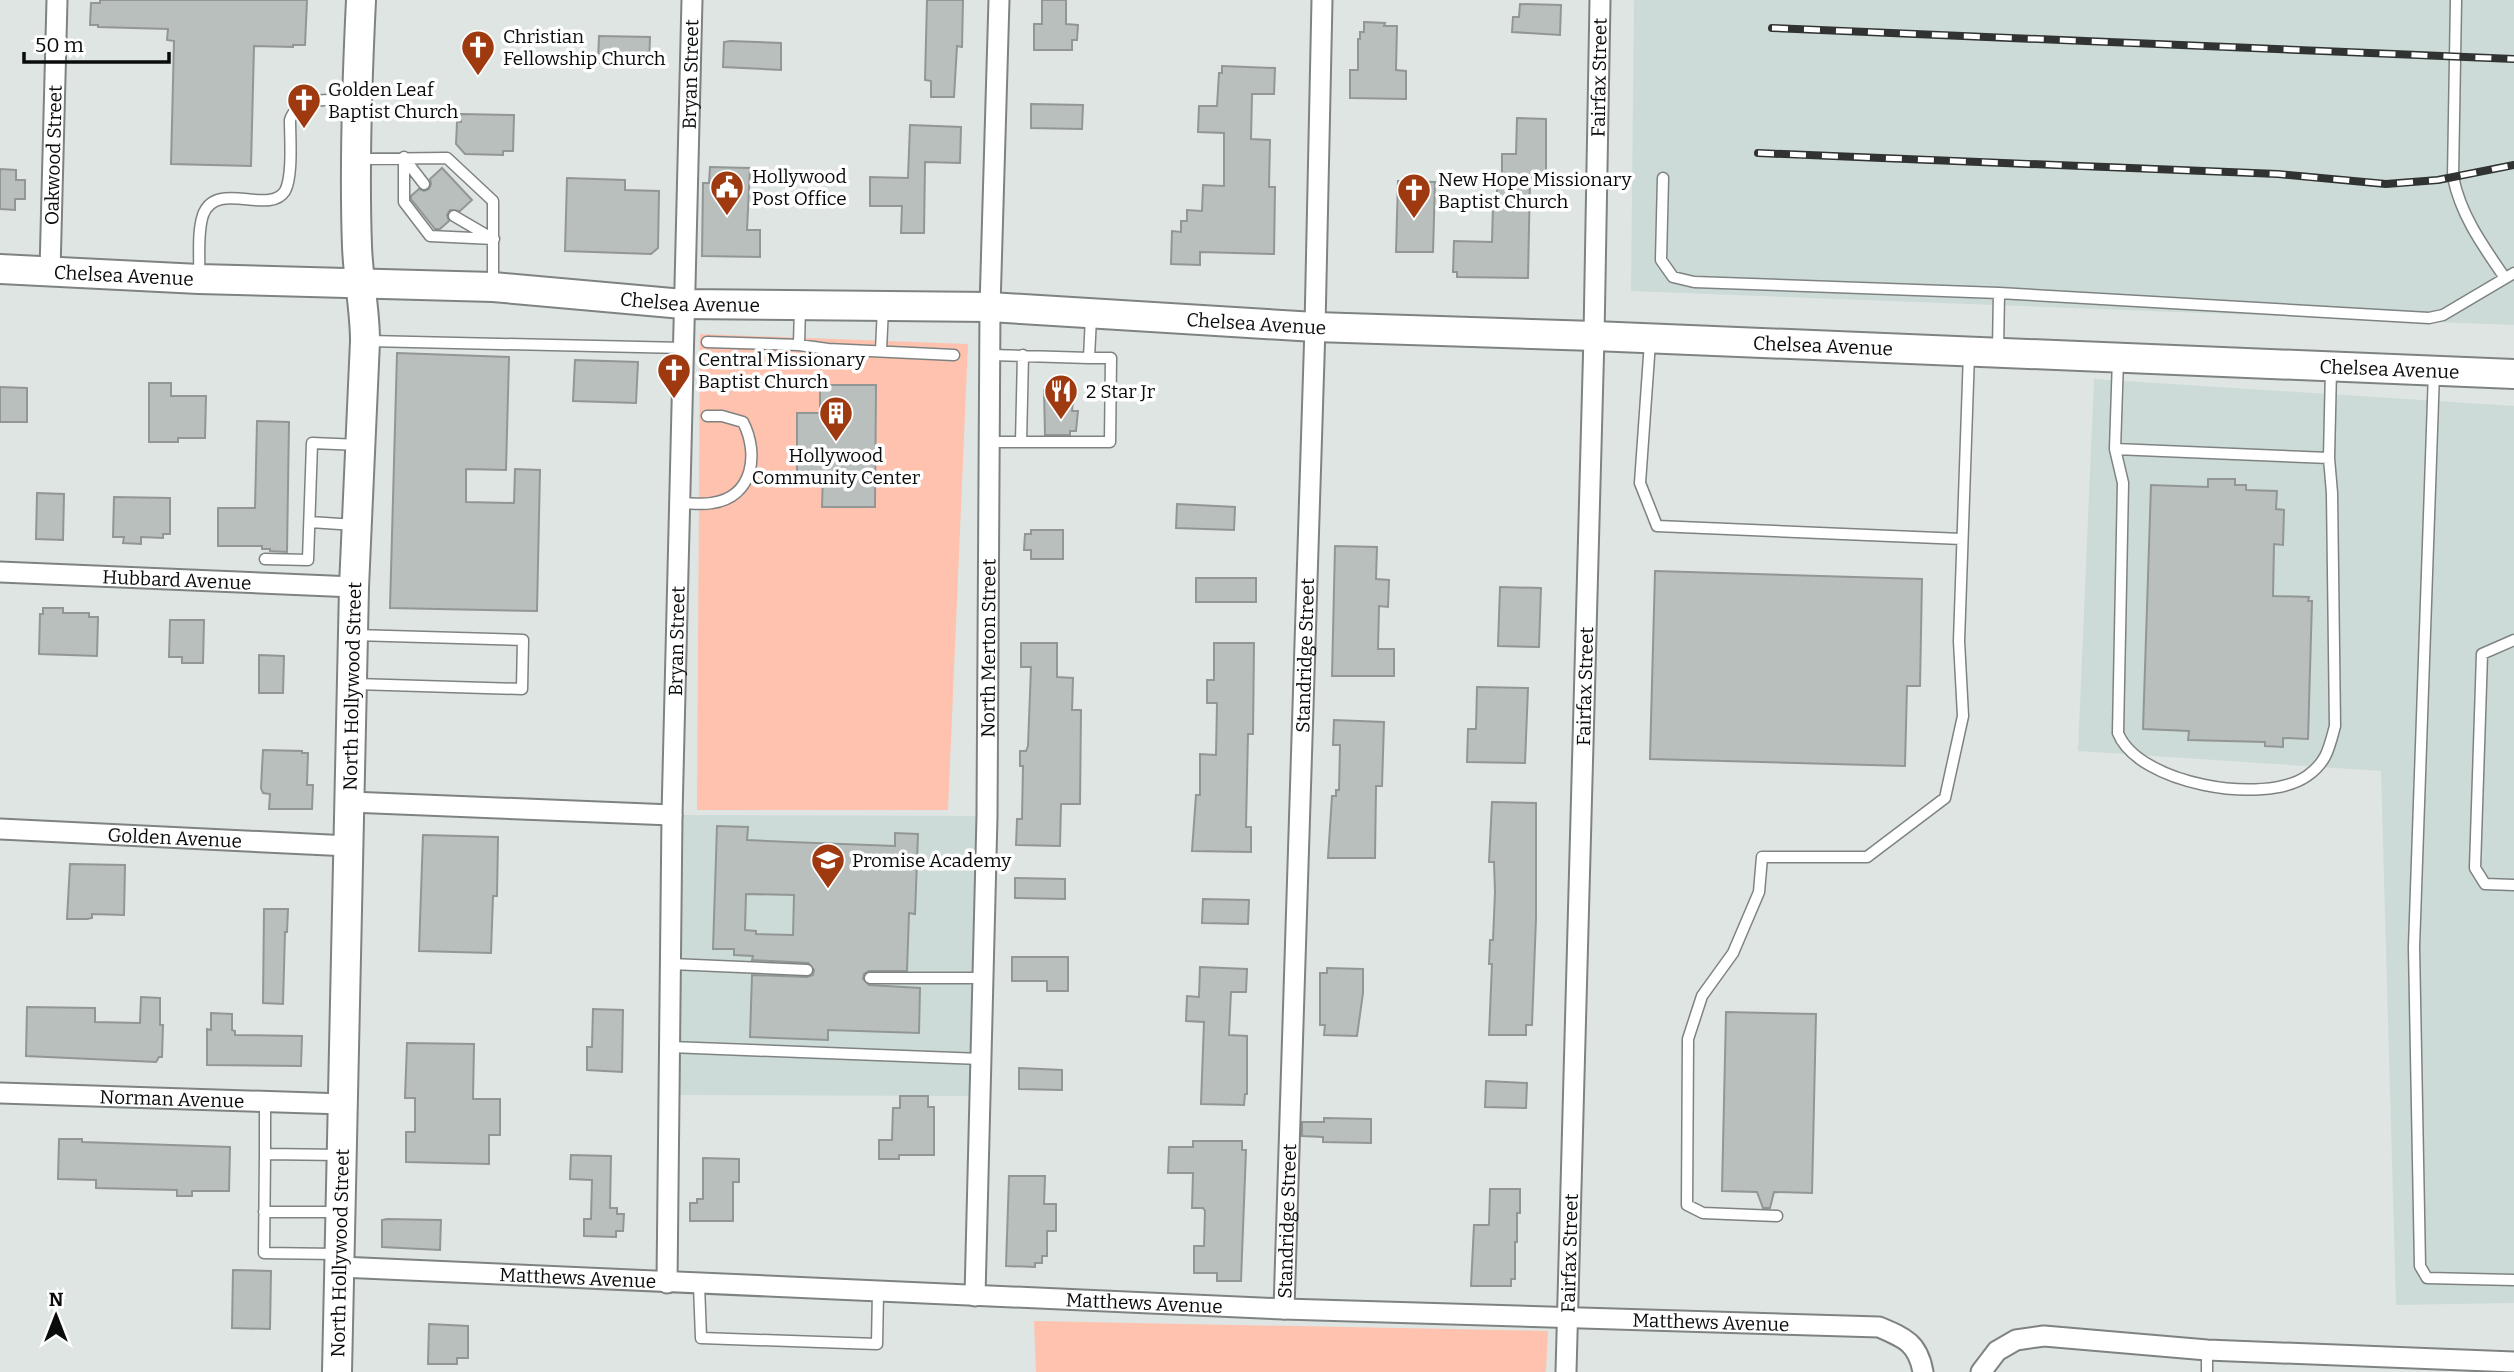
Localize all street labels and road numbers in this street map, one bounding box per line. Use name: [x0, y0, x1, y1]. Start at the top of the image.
street label: Fairfax Street: [1586, 17, 1611, 137]
street label: Bryan Street: [677, 19, 703, 130]
street label: Oakwood Street: [40, 85, 66, 225]
street label: Chelsea Avenue: [53, 260, 194, 290]
street label: Chelsea Avenue: [619, 287, 760, 316]
street label: Chelsea Avenue: [1186, 308, 1327, 339]
street label: Chelsea Avenue: [1752, 331, 1893, 360]
street label: Chelsea Avenue: [2319, 354, 2460, 383]
street label: North Merton Street: [976, 558, 1000, 738]
street label: Hubbard Avenue: [102, 565, 252, 594]
street label: Standridge Street: [1291, 577, 1319, 733]
street label: North Hollywood Street: [338, 581, 366, 791]
street label: Bryan Street: [663, 586, 689, 696]
street label: Fairfax Street: [1571, 626, 1598, 746]
street label: Golden Avenue: [107, 823, 243, 852]
street label: Norman Avenue: [99, 1085, 245, 1112]
street label: Standridge Street: [1273, 1143, 1301, 1299]
street label: North Hollywood Street: [326, 1148, 353, 1358]
street label: Fairfax Street: [1556, 1193, 1582, 1313]
street label: Matthews Avenue: [499, 1263, 657, 1293]
street label: Matthews Avenue: [1065, 1288, 1223, 1318]
street label: Matthews Avenue: [1632, 1308, 1790, 1336]

